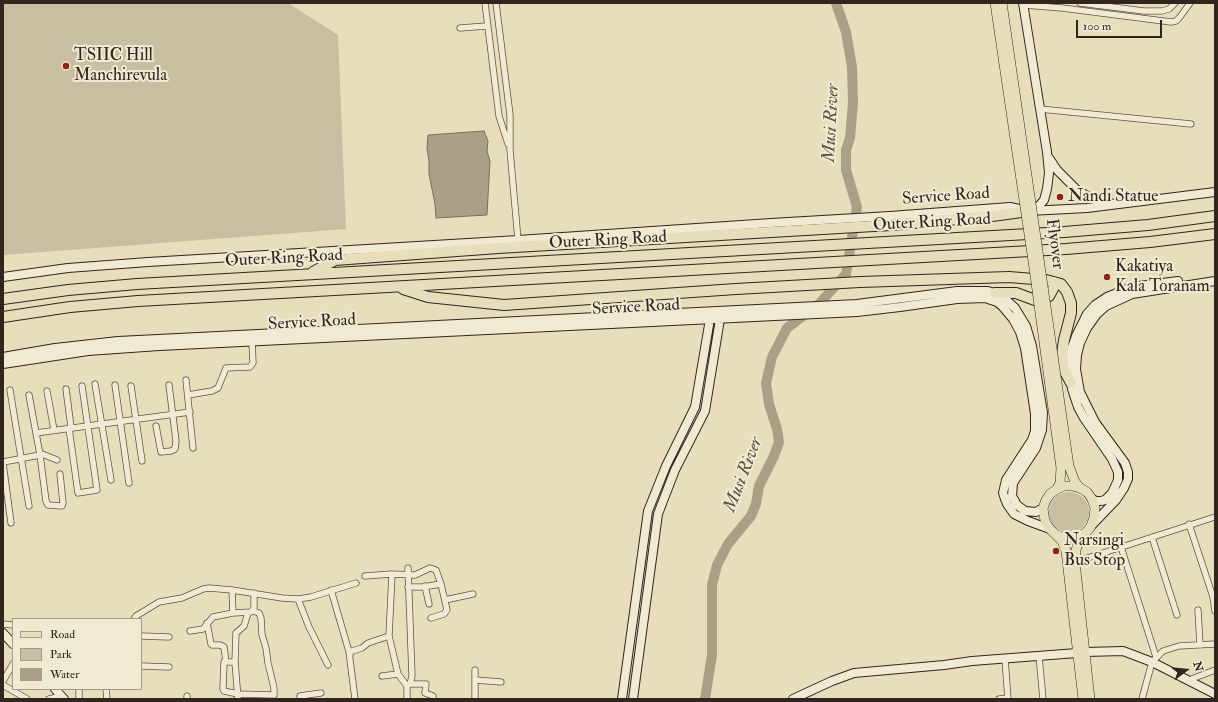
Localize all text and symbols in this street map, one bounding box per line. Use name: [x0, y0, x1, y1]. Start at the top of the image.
scale bar: [1078, 12, 1164, 38]
text: 100 m: [1083, 19, 1111, 34]
place label: TSIIC Hill Manchirevula: [74, 46, 167, 86]
marker: TSIIC Hill Manchirevula: [61, 61, 71, 71]
water label: Musi River: [819, 83, 845, 163]
street label: Service Road: [901, 184, 991, 210]
place label: Nandi Statue: [1068, 187, 1158, 207]
marker: Nandi Statue: [1055, 192, 1065, 202]
street label: Outer Ring Road: [873, 210, 991, 236]
street label: Flyover: [1040, 217, 1068, 271]
street label: Outer Ring Road: [549, 228, 667, 254]
street label: Outer Ring Road: [225, 246, 343, 272]
place label: Kakatiya Kala Toranam: [1115, 257, 1210, 297]
marker: Kakatiya Kala Toranam: [1102, 272, 1112, 282]
street label: Service Road: [592, 296, 680, 320]
street label: Service Road: [268, 311, 356, 335]
water label: Musi River: [720, 434, 768, 516]
place label: Narsingi Bus Stop: [1064, 531, 1125, 571]
marker: Narsingi Bus Stop: [1051, 546, 1061, 556]
legend: [12, 618, 142, 690]
text: Road: [50, 627, 75, 642]
text: Park: [50, 647, 72, 662]
north arrow: [1166, 650, 1206, 690]
text: N: [1190, 660, 1206, 673]
text: Water: [50, 667, 79, 682]

